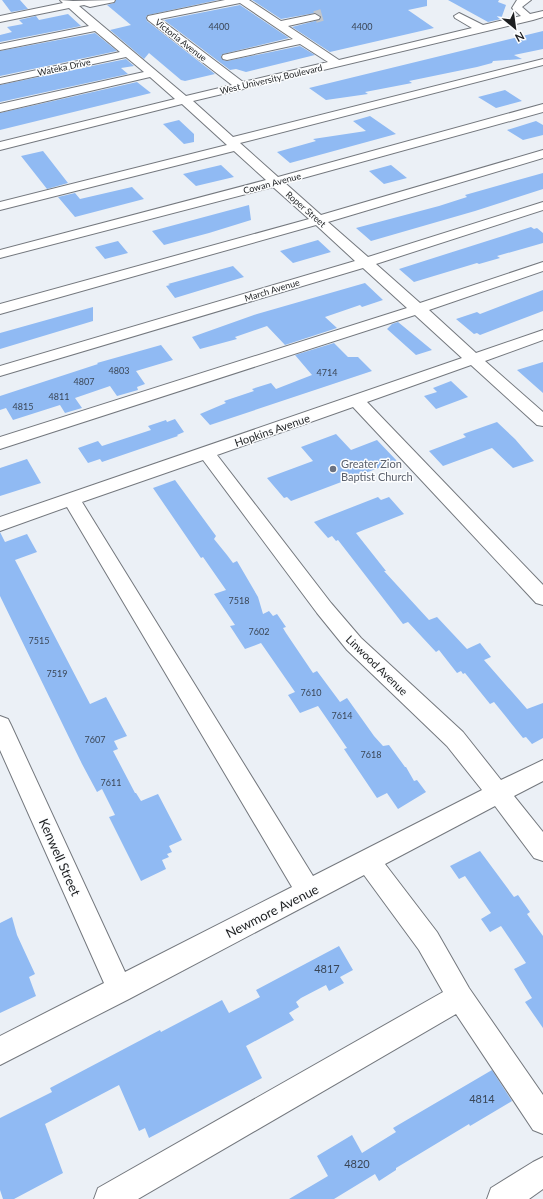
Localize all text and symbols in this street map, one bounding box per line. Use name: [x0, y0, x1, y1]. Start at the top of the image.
north arrow: [495, 8, 535, 48]
street label: Victoria Avenue: [153, 16, 209, 64]
house number: 4400: [209, 21, 229, 32]
house number: 4400: [352, 21, 372, 32]
text: N: [513, 29, 527, 45]
street label: Wateka Drive: [36, 56, 92, 78]
street label: West University Boulevard: [219, 62, 323, 96]
street label: Cowan Avenue: [242, 170, 302, 196]
street label: Roper Street: [284, 189, 329, 230]
street label: March Avenue: [243, 276, 301, 304]
house number: 4803: [109, 365, 129, 376]
house number: 4714: [317, 367, 337, 378]
house number: 4807: [74, 376, 94, 387]
house number: 4811: [49, 391, 69, 402]
house number: 4815: [13, 401, 33, 412]
street label: Hopkins Avenue: [233, 411, 311, 449]
place label: Greater Zion Baptist Church: [341, 457, 413, 483]
marker: Greater Zion Baptist Church: [328, 464, 338, 474]
house number: 7518: [229, 595, 249, 606]
house number: 7602: [249, 626, 269, 637]
street label: Linwood Avenue: [344, 632, 411, 698]
house number: 7515: [29, 635, 49, 646]
house number: 7519: [47, 668, 67, 679]
house number: 7610: [301, 687, 321, 698]
house number: 7614: [332, 710, 352, 721]
house number: 7607: [85, 734, 105, 745]
house number: 7618: [361, 749, 381, 760]
house number: 7611: [101, 777, 121, 788]
street label: Kenwell Street: [36, 816, 84, 898]
street label: Newmore Avenue: [223, 881, 321, 941]
house number: 4817: [314, 962, 340, 975]
house number: 4814: [469, 1092, 495, 1105]
house number: 4820: [344, 1157, 370, 1170]

